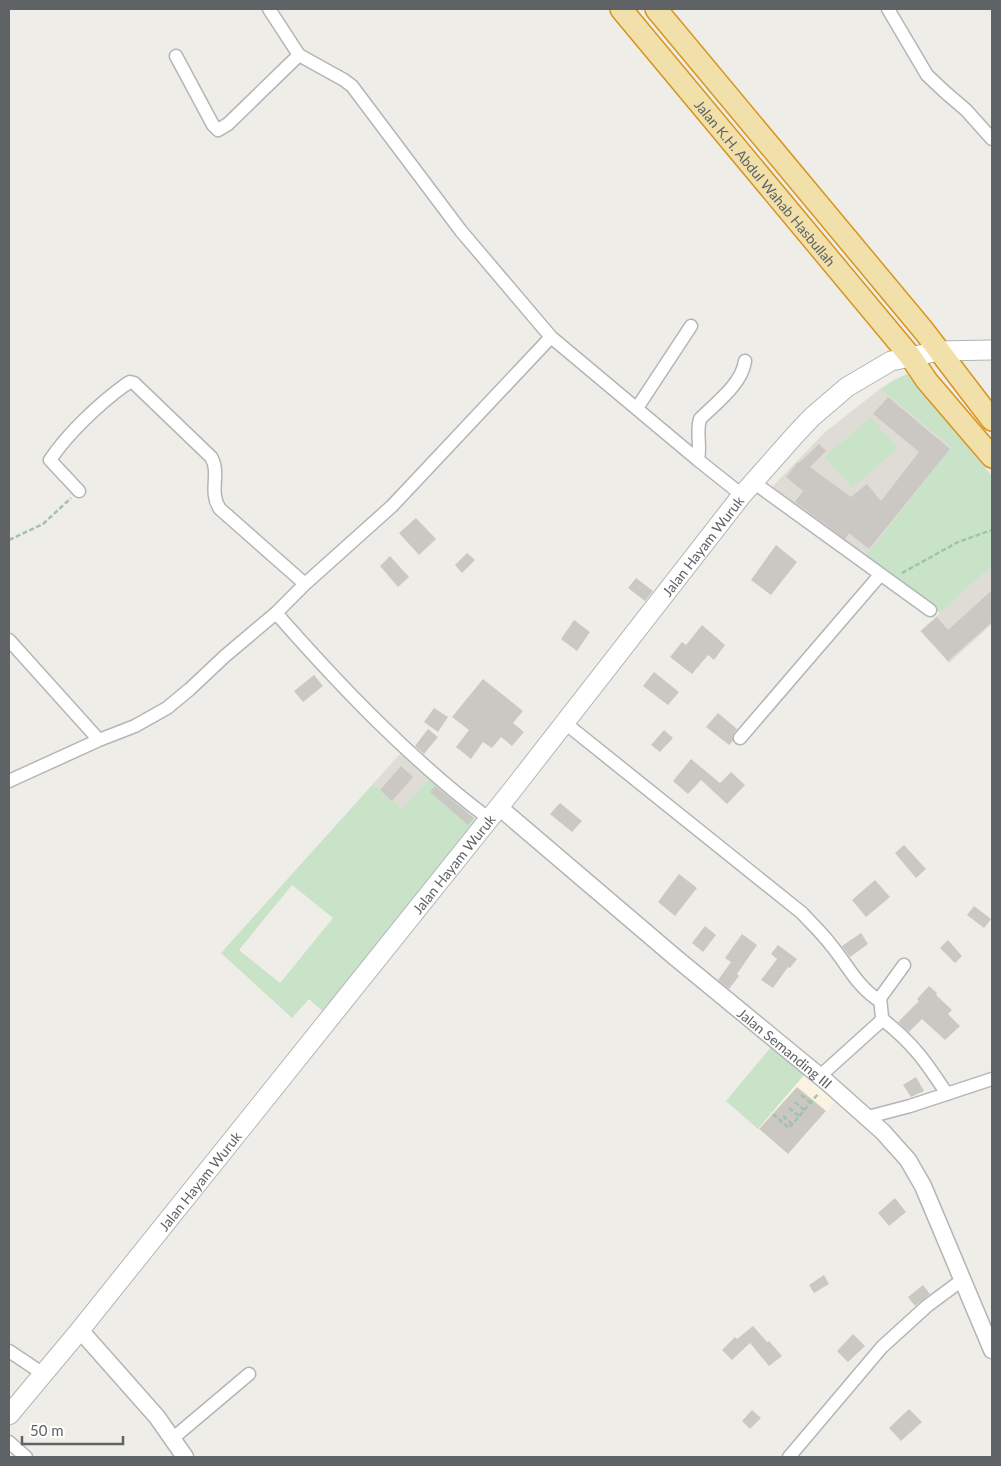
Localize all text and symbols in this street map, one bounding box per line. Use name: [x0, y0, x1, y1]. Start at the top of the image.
street label: Jalan K.H. Abdul Wahab Hasbullah: [692, 96, 840, 269]
street label: Jalan Hayam Wuruk: [658, 492, 747, 599]
street label: Jalan Hayam Wuruk: [408, 810, 499, 917]
street label: Jalan Semanding III: [734, 1004, 836, 1091]
street label: Jalan Hayam Wuruk: [155, 1127, 245, 1234]
scale bar: [22, 1414, 124, 1446]
text: 50 m: [30, 1421, 64, 1439]

